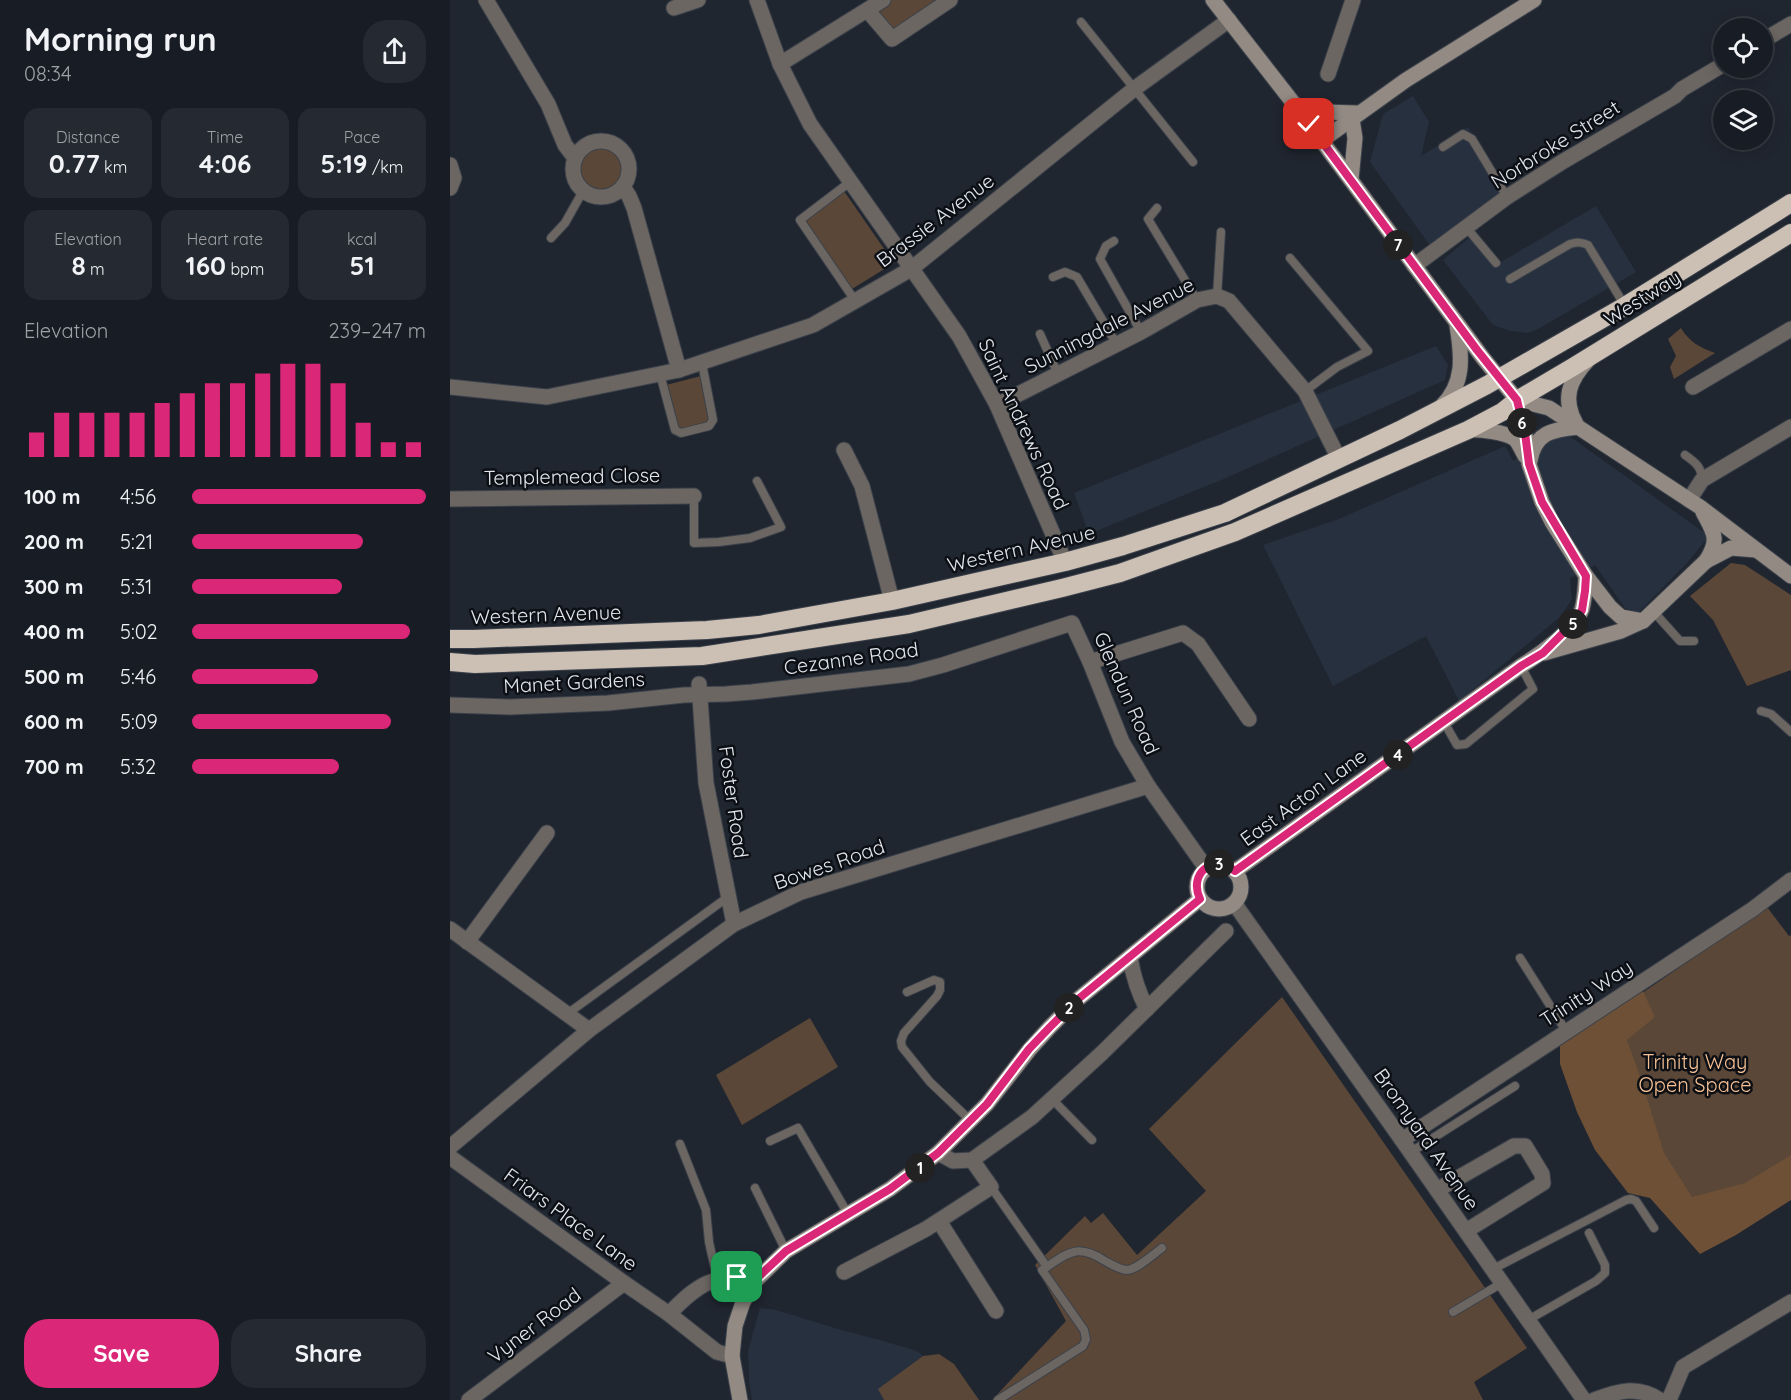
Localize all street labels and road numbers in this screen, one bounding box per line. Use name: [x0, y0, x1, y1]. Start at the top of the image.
street label: Norbroke Street: [1486, 94, 1624, 194]
street label: Brassie Avenue: [871, 168, 999, 272]
street label: Westway: [1599, 265, 1685, 331]
street label: Sunningdale Avenue: [1020, 271, 1198, 379]
street label: Saint Andrews Road: [973, 334, 1075, 514]
street label: Templemead Close: [483, 462, 661, 490]
street label: Western Avenue: [945, 519, 1097, 577]
street label: Western Avenue: [470, 599, 622, 629]
street label: Glendun Road: [1089, 628, 1165, 758]
street label: Cezanne Road: [782, 636, 920, 680]
street label: Manet Gardens: [503, 666, 645, 698]
street label: East Acton Lane: [1235, 743, 1371, 851]
street label: Foster Road: [714, 744, 754, 860]
street label: Bowes Road: [770, 833, 888, 895]
street label: Trinity Way: [1535, 954, 1637, 1032]
street label: Bromyard Avenue: [1369, 1063, 1485, 1215]
street label: Friars Place Lane: [499, 1162, 643, 1276]
street label: Vyner Road: [482, 1282, 586, 1368]

